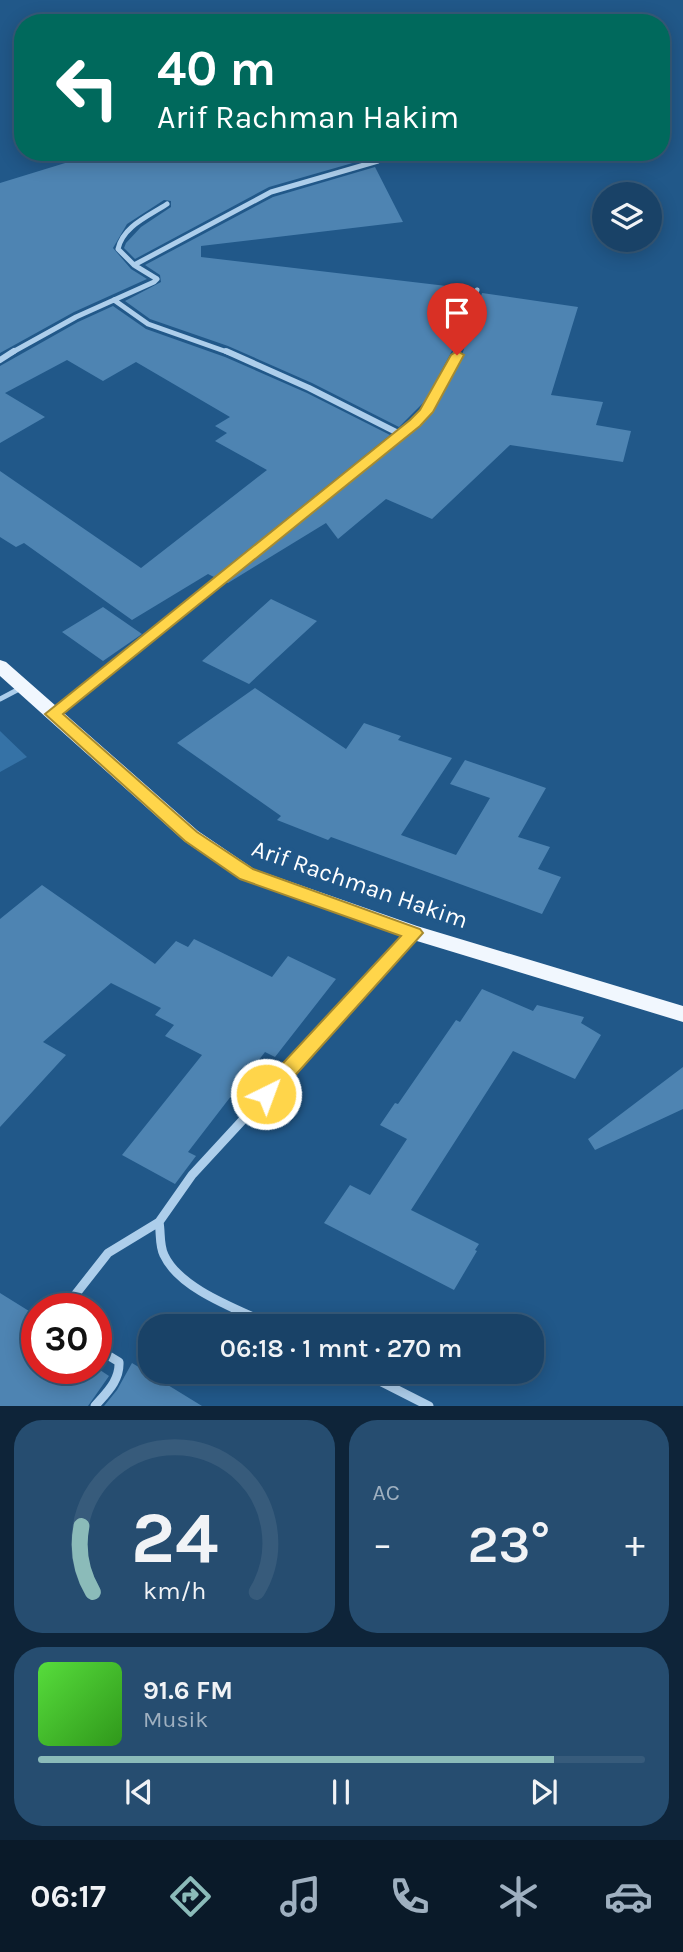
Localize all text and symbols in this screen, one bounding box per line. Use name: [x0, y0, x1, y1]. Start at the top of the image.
text: 40 m: [157, 40, 276, 97]
icon: left: [42, 42, 133, 133]
text: Arif Rachman Hakim: [157, 99, 459, 136]
map controls: [592, 182, 662, 252]
button: layers: [592, 182, 662, 252]
pin: [427, 283, 487, 355]
icon: arrive: [438, 294, 476, 332]
street label: Arif Rachman Hakim: [248, 834, 472, 934]
position arrow: [229, 1057, 303, 1131]
speed limit sign: 30: [21, 1293, 112, 1384]
text: 06:18 · 1 mnt · 270 m: [220, 1333, 462, 1364]
text: AC: [373, 1479, 400, 1506]
text: 24: [131, 1496, 218, 1581]
text: 23°: [468, 1514, 550, 1575]
text: −: [373, 1522, 392, 1567]
text: +: [625, 1522, 645, 1567]
text: km/h: [143, 1576, 206, 1605]
text: 91.6 FM: [143, 1675, 233, 1706]
text: Musik: [143, 1706, 208, 1733]
icon: previous: [120, 1773, 158, 1811]
icon: pause: [322, 1773, 360, 1811]
icon: next: [525, 1773, 563, 1811]
icon: directions: [166, 1872, 215, 1921]
icon: music: [276, 1872, 325, 1921]
icon: phone: [385, 1872, 434, 1921]
icon: climate: [494, 1872, 543, 1921]
icon: car: [604, 1872, 653, 1921]
text: 06:17: [30, 1878, 106, 1915]

